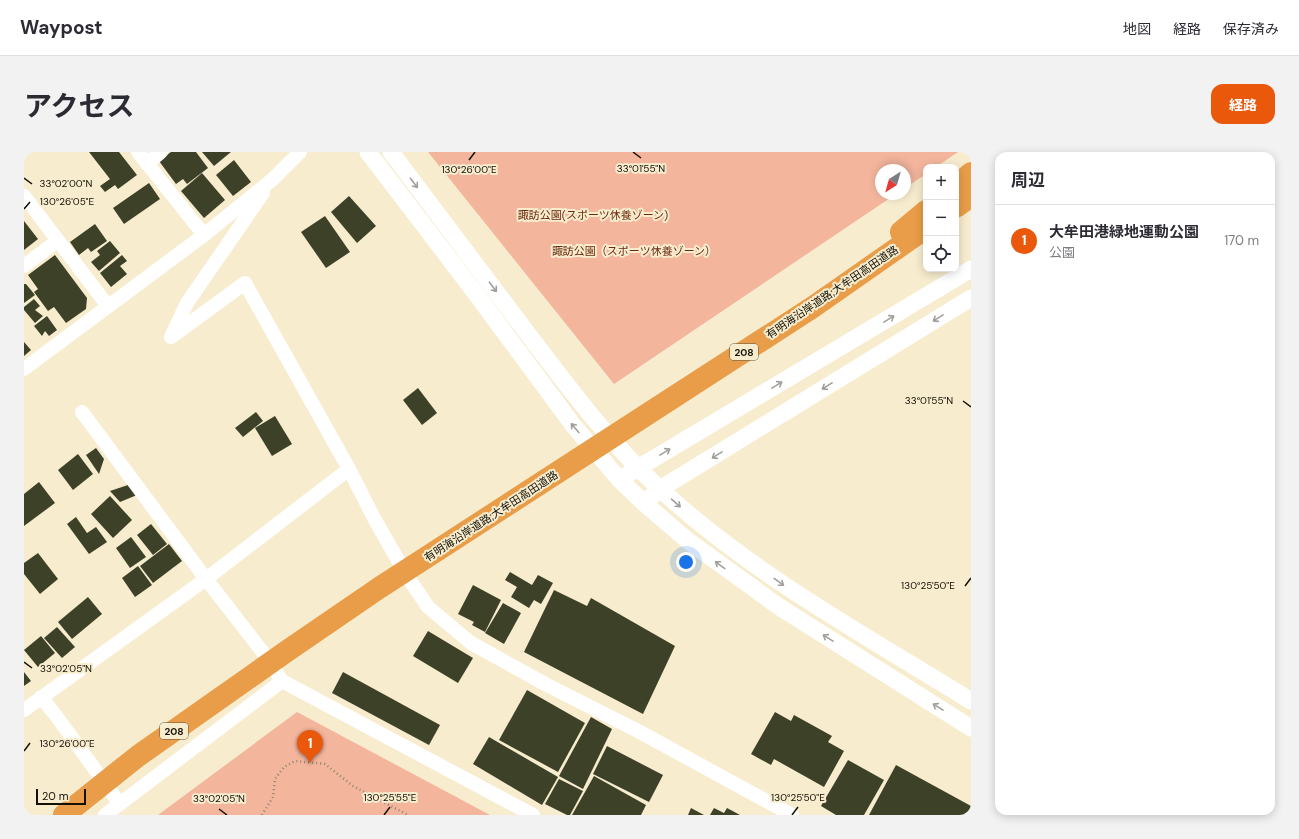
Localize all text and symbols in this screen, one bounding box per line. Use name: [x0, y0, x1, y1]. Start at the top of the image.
text: Waypost: [20, 15, 103, 40]
text: 地図: [1123, 20, 1151, 38]
text: 経路: [1173, 20, 1201, 38]
text: 保存済み: [1223, 20, 1279, 38]
button: 経路: [1211, 84, 1275, 124]
text: アクセス: [24, 88, 135, 125]
text: 33°01'55"N: [617, 162, 665, 175]
text: 130°26'00"E: [441, 163, 497, 176]
north arrow: [875, 164, 911, 200]
map controls: [923, 164, 959, 272]
button: +: [923, 164, 959, 200]
text: 周辺: [1011, 169, 1045, 191]
text: 33°02'00"N: [40, 177, 93, 190]
one-way arrow: [410, 178, 419, 189]
text: 130°26'05"E: [40, 195, 94, 208]
button: −: [923, 200, 959, 236]
park label: 諏訪公園(スポーツ休養ゾーン): [518, 208, 668, 222]
text: 大牟田港緑地運動公園: [1049, 222, 1199, 242]
text: 1: [1022, 232, 1026, 249]
text: 170 m: [1224, 232, 1259, 249]
button: locate: [923, 236, 959, 272]
street label: 有明海沿岸道路;大牟田高田道路: [763, 242, 901, 342]
park label: 諏訪公園（スポーツ休養ゾーン）: [552, 244, 716, 258]
text: 公園: [1049, 244, 1075, 261]
one-way arrow: [488, 281, 497, 292]
one-way arrow: [882, 314, 894, 322]
one-way arrow: [933, 314, 944, 322]
road number: 208: [730, 344, 758, 360]
one-way arrow: [771, 381, 783, 389]
one-way arrow: [821, 383, 833, 391]
text: 33°01'55"N: [905, 394, 953, 407]
one-way arrow: [571, 423, 580, 434]
one-way arrow: [659, 448, 671, 456]
one-way arrow: [711, 451, 723, 459]
street label: 有明海沿岸道路;大牟田高田道路: [422, 468, 560, 564]
one-way arrow: [671, 498, 681, 508]
your location: [676, 552, 696, 572]
one-way arrow: [715, 561, 726, 569]
one-way arrow: [774, 578, 785, 586]
text: 130°25'50"E: [901, 579, 955, 592]
one-way arrow: [822, 633, 834, 641]
text: 33°02'05"N: [40, 662, 92, 675]
one-way arrow: [932, 703, 944, 711]
road number: 208: [160, 723, 188, 739]
pin: 1: [297, 730, 323, 763]
text: 130°26'00"E: [39, 737, 95, 750]
scale bar: [36, 787, 86, 806]
text: 20 m: [42, 789, 68, 803]
text: 130°25'55"E: [364, 791, 417, 804]
text: 130°25'50"E: [771, 791, 825, 804]
text: 33°02'05"N: [193, 792, 245, 805]

